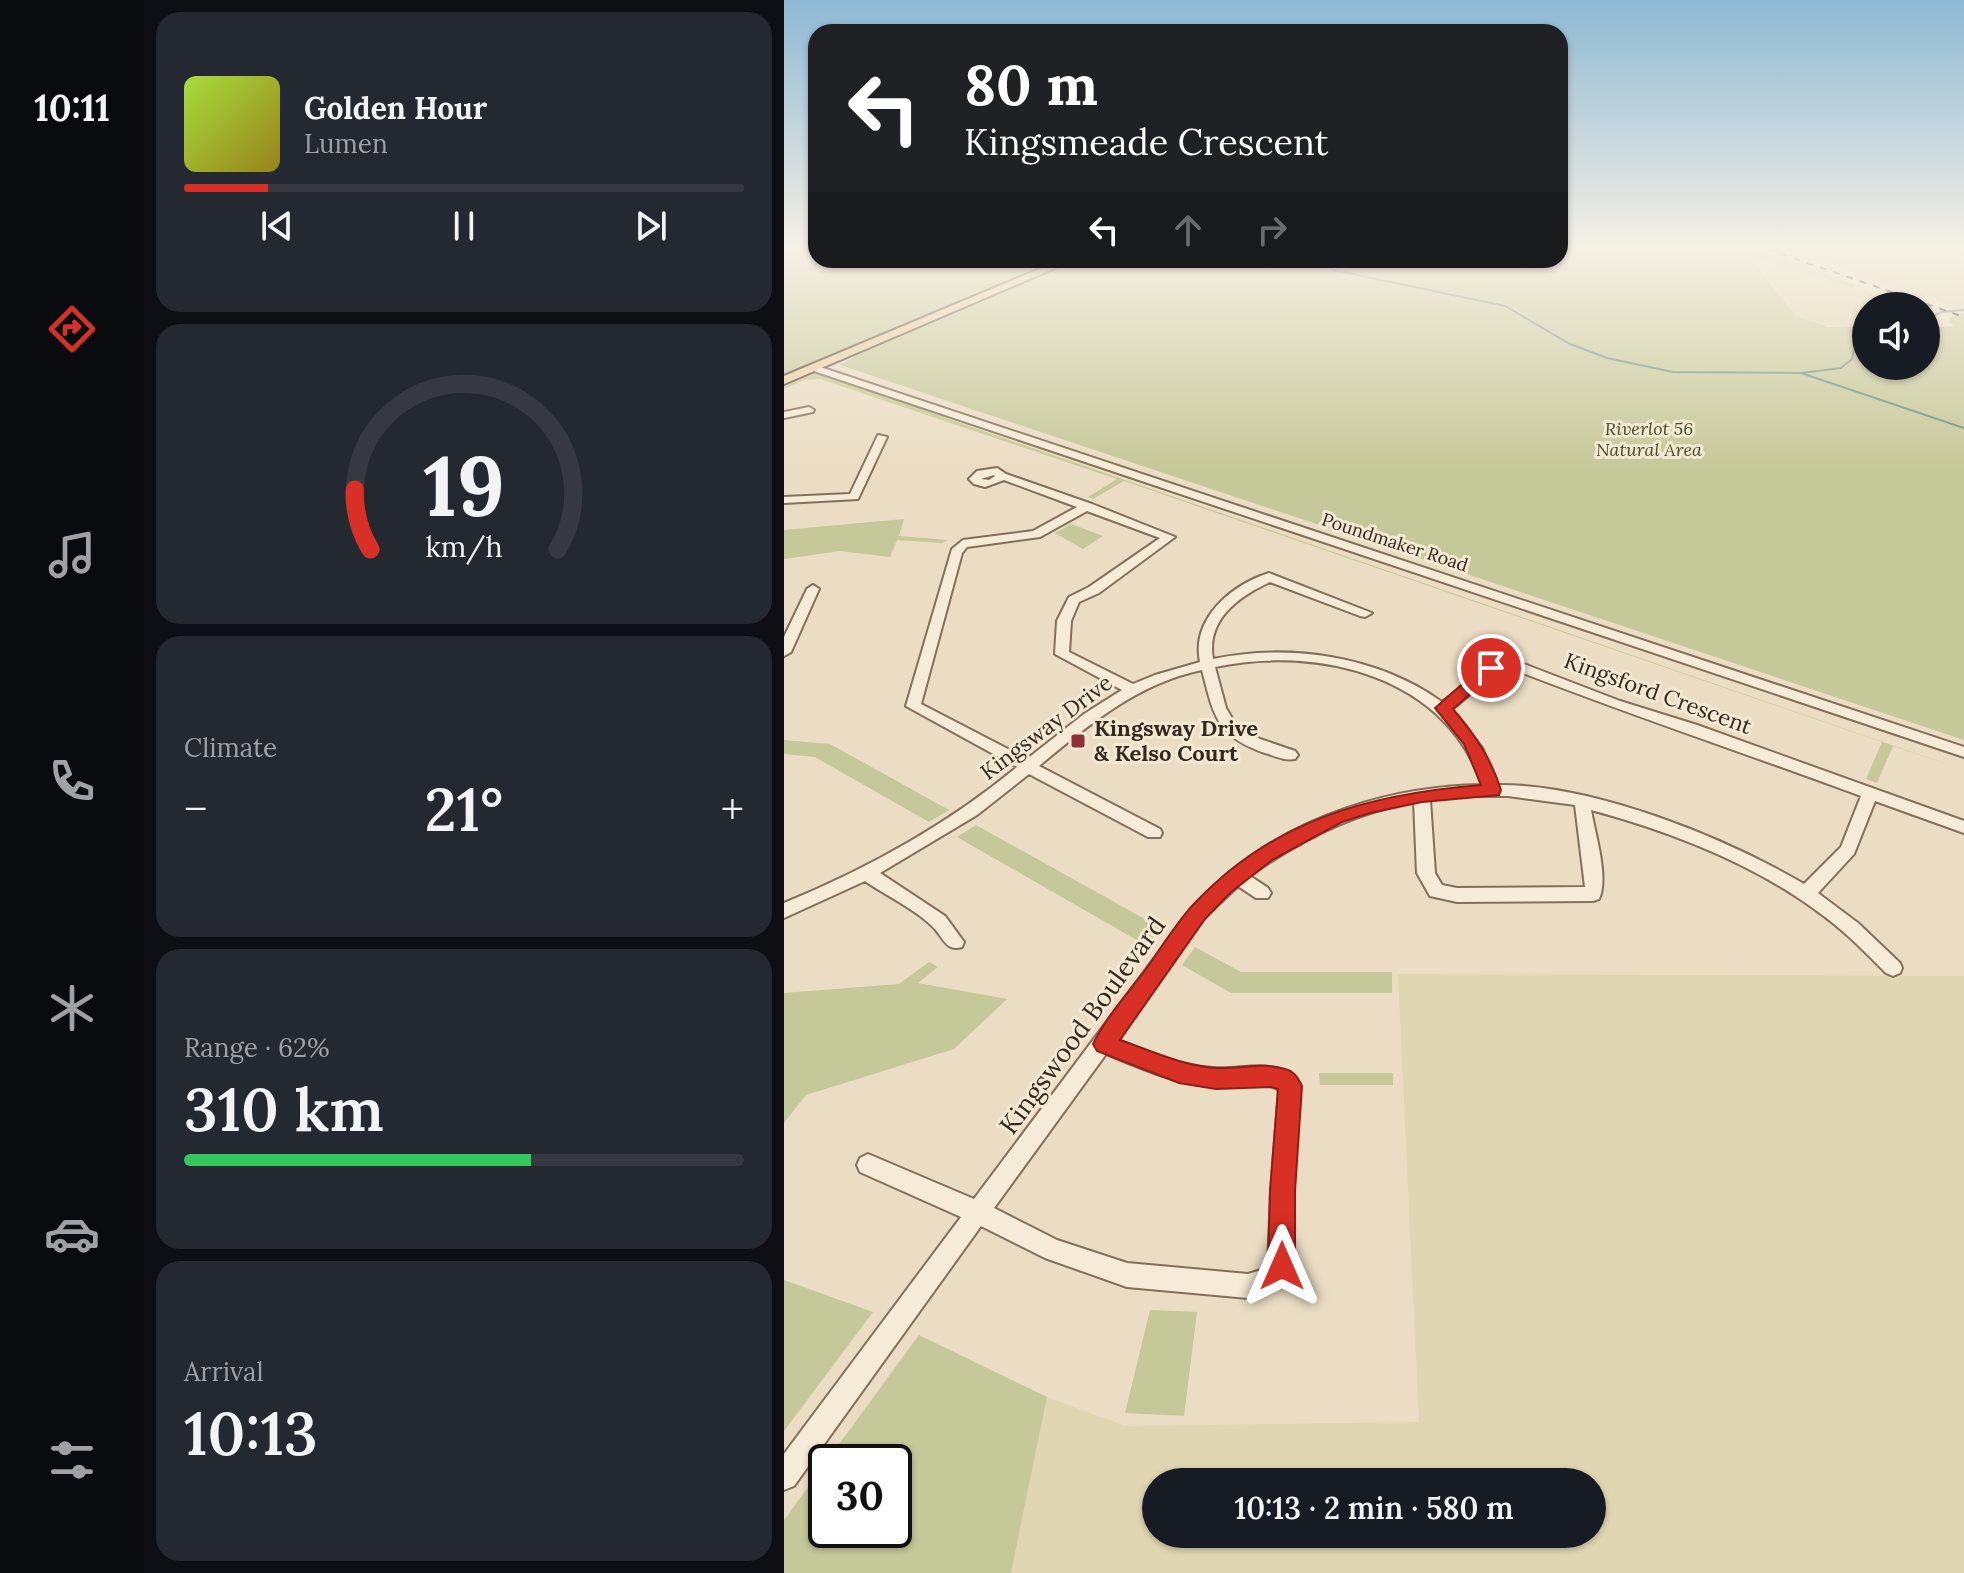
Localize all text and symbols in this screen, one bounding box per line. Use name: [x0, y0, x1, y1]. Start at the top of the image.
text: 80 m: [964, 49, 1098, 120]
icon: left: [832, 56, 936, 160]
text: 10:11: [34, 85, 110, 131]
text: Golden Hour: [304, 89, 487, 127]
text: Kingsmeade Crescent: [964, 119, 1328, 165]
text: Lumen: [304, 127, 388, 160]
icon: previous: [255, 204, 299, 248]
icon: pause: [442, 204, 486, 248]
icon: next: [629, 204, 673, 248]
icon: left: [1082, 208, 1126, 252]
icon: ahead: [1166, 208, 1210, 252]
icon: right: [1250, 208, 1294, 252]
map controls: [1852, 292, 1940, 380]
button: sound: [1852, 292, 1940, 380]
icon: directions: [44, 301, 100, 357]
park label: Riverlot 56 Natural Area: [1596, 417, 1702, 461]
text: 19: [423, 432, 505, 539]
street label: Poundmaker Road: [1319, 507, 1471, 577]
icon: music: [44, 527, 100, 583]
text: km/h: [425, 528, 503, 565]
pin: [1457, 634, 1525, 702]
icon: arrive: [1469, 646, 1513, 690]
street label: Kingsford Crescent: [1560, 646, 1756, 740]
street label: Kingsway Drive: [975, 668, 1118, 786]
place label: Kingsway Drive & Kelso Court: [1094, 714, 1258, 767]
text: Climate: [184, 731, 277, 764]
marker: Kingsway Drive & Kelso Court: [1069, 732, 1087, 750]
icon: phone: [44, 753, 100, 809]
text: 21°: [425, 771, 503, 847]
text: −: [184, 781, 207, 837]
text: +: [721, 781, 744, 837]
street label: Kingswood Boulevard: [992, 910, 1172, 1140]
icon: climate: [44, 980, 100, 1036]
text: Range · 62%: [184, 1031, 330, 1064]
text: 310 km: [184, 1071, 384, 1147]
icon: car: [44, 1206, 100, 1262]
position arrow: [1240, 1224, 1324, 1308]
text: Arrival: [184, 1355, 263, 1388]
text: 10:13: [184, 1395, 317, 1471]
icon: filters: [44, 1432, 100, 1488]
speed limit sign: 30: [808, 1444, 912, 1548]
text: 10:13 · 2 min · 580 m: [1234, 1489, 1514, 1527]

